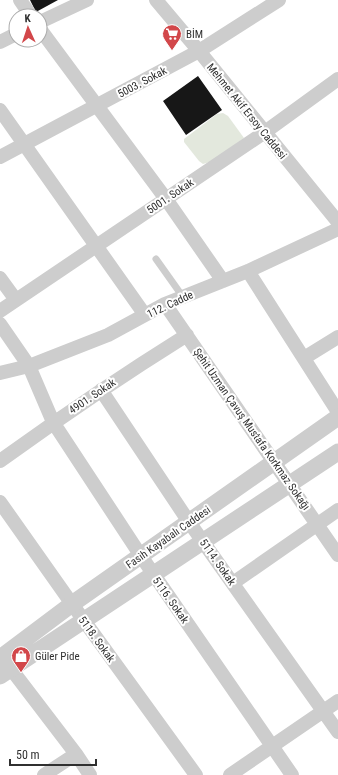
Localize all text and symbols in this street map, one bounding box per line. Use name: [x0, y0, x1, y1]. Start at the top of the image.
north arrow: [8, 8, 48, 48]
text: K: [24, 12, 32, 25]
supermarket icon: BİM: [161, 23, 183, 51]
place label: BİM: [186, 28, 203, 41]
street label: Mehmet Akif Ersoy Caddesi: [204, 61, 289, 162]
street label: 5003. Sokak: [116, 64, 169, 101]
street label: 5001. Sokak: [144, 176, 196, 217]
street label: 112. Cadde: [145, 288, 195, 321]
street label: Şehit Uzman Çavuş Mustafa Korkmaz Sokağı: [191, 346, 313, 513]
street label: 4901. Sokak: [66, 376, 118, 417]
street label: Fasih Kayabalı Caddesi: [124, 503, 213, 571]
street label: 5114. Sokak: [197, 537, 238, 588]
street label: 5116. Sokak: [150, 575, 191, 626]
street label: 5118. Sokak: [76, 614, 118, 665]
shop icon: Güler Pide: [10, 645, 32, 673]
place label: Güler Pide: [35, 650, 80, 663]
scale bar: [10, 741, 96, 767]
text: 50 m: [16, 748, 40, 762]

